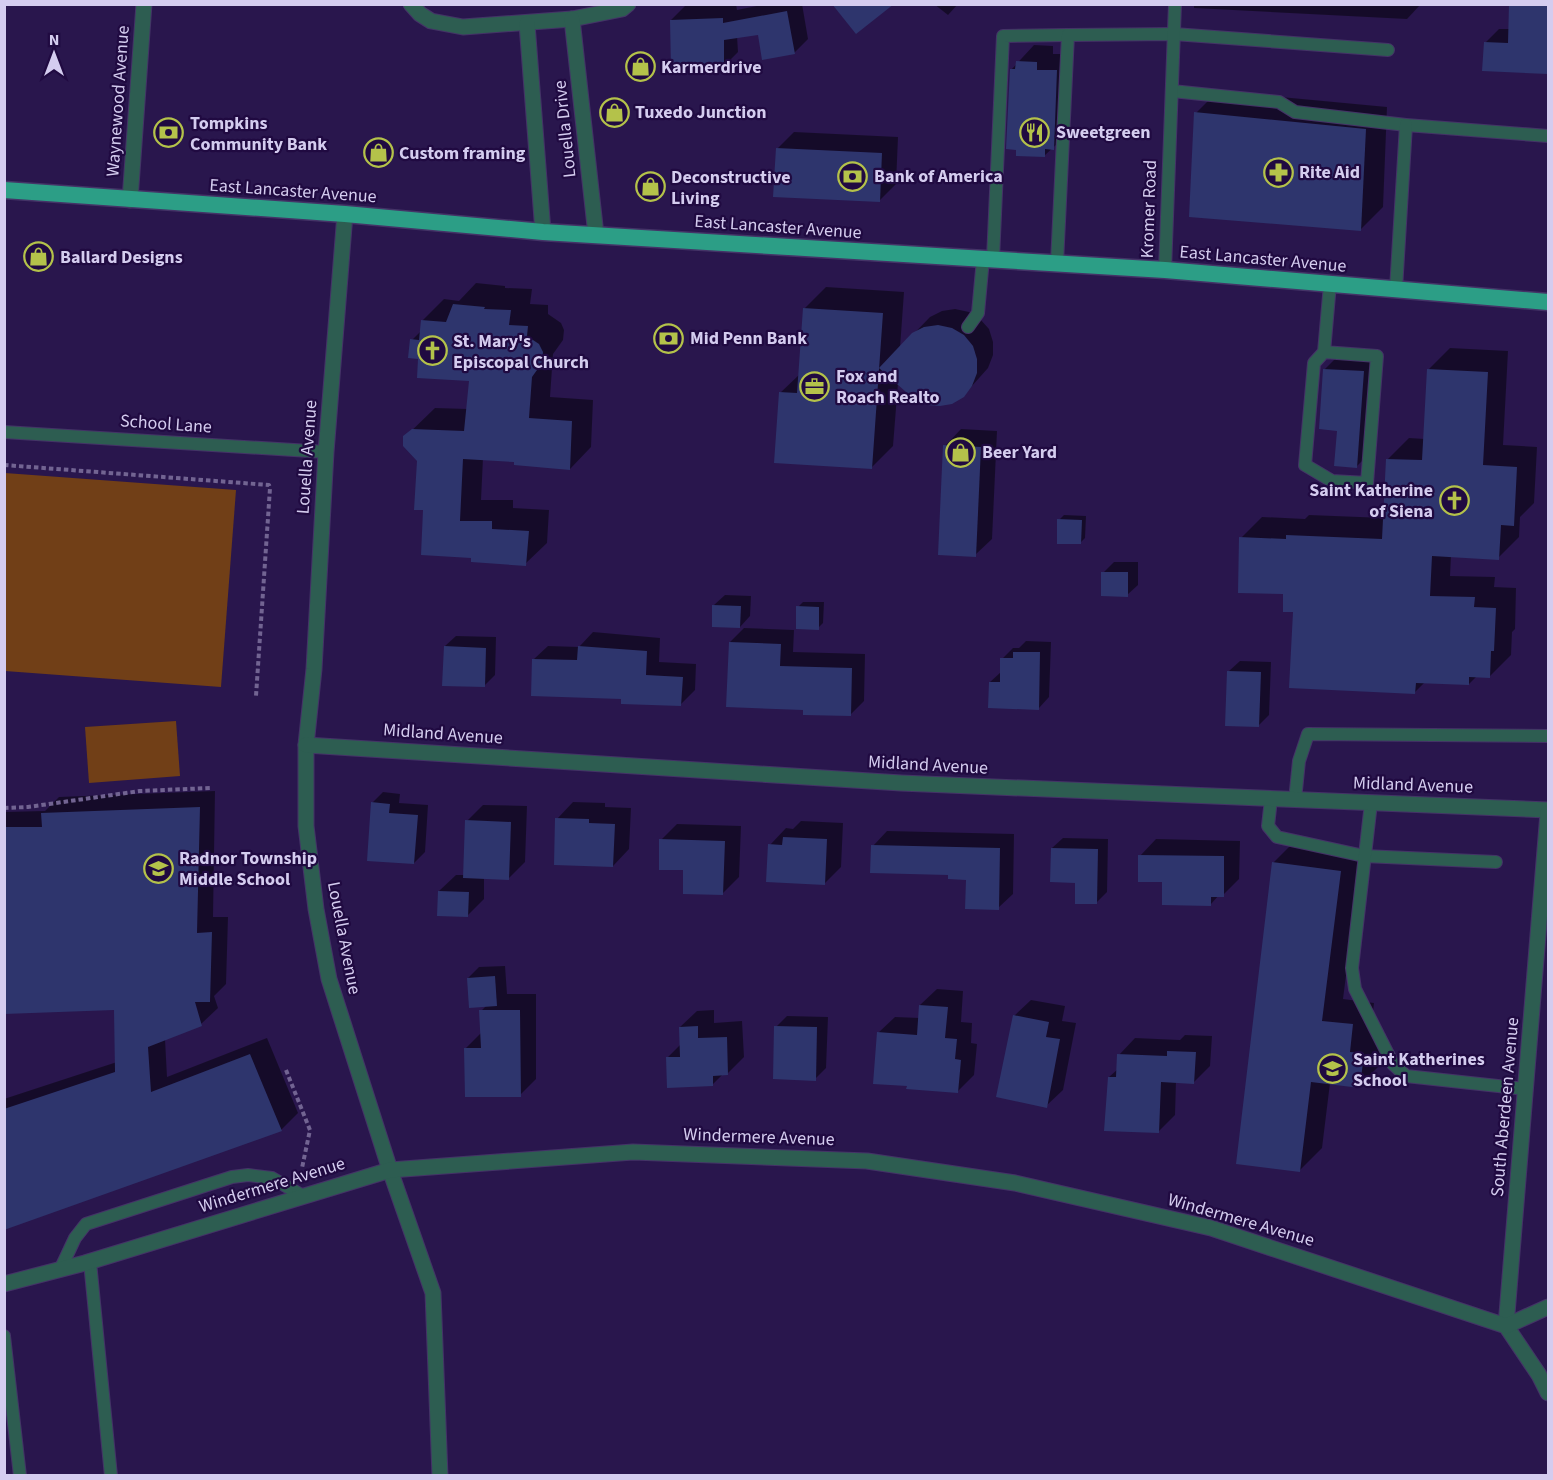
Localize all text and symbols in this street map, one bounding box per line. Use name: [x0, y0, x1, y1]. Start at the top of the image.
north arrow: [24, 24, 84, 84]
street label: Waynewood Avenue: [100, 24, 136, 178]
text: N: [49, 29, 59, 51]
shop icon: Karmerdrive: [624, 51, 656, 83]
place label: Karmerdrive: [661, 55, 761, 80]
street label: Louella Drive: [547, 79, 583, 179]
shop icon: Tuxedo Junction: [598, 96, 630, 128]
place label: Tuxedo Junction: [635, 100, 767, 125]
place label: Tompkins Community Bank: [190, 111, 327, 157]
restaurant icon: Sweetgreen: [1019, 116, 1051, 148]
bank icon: Tompkins Community Bank: [153, 117, 185, 149]
place label: Sweetgreen: [1056, 120, 1151, 145]
shop icon: Custom framing: [362, 137, 394, 169]
place label: Custom framing: [399, 141, 526, 166]
pharmacy icon: Rite Aid: [1262, 156, 1294, 188]
street label: Kromer Road: [1135, 159, 1163, 259]
bank icon: Bank of America: [837, 160, 869, 192]
place label: Rite Aid: [1299, 160, 1360, 185]
place label: Bank of America: [874, 164, 1003, 189]
place label: Deconstructive Living: [671, 165, 791, 211]
shop icon: Deconstructive Living: [634, 171, 666, 203]
street label: East Lancaster Avenue: [209, 173, 377, 209]
street label: East Lancaster Avenue: [694, 209, 862, 245]
street label: East Lancaster Avenue: [1178, 239, 1348, 279]
shop icon: Ballard Designs: [23, 241, 55, 273]
place label: Ballard Designs: [60, 245, 183, 270]
bank icon: Mid Penn Bank: [653, 322, 685, 354]
place label: Mid Penn Bank: [690, 326, 807, 351]
place label: St. Mary's Episcopal Church: [453, 329, 589, 375]
church icon: St. Mary's Episcopal Church: [416, 335, 448, 367]
place label: Fox and Roach Realto: [836, 364, 940, 410]
office icon: Fox and Roach Realto: [799, 370, 831, 402]
street label: Louella Avenue: [291, 399, 323, 515]
street label: School Lane: [119, 408, 213, 440]
shop icon: Beer Yard: [945, 436, 977, 468]
place label: Beer Yard: [982, 440, 1057, 465]
place label: Saint Katherine of Siena: [1309, 478, 1433, 524]
church icon: Saint Katherine of Siena: [1438, 484, 1470, 516]
street label: Midland Avenue: [382, 717, 504, 751]
street label: Midland Avenue: [867, 749, 989, 781]
street label: Midland Avenue: [1353, 770, 1474, 800]
place label: Radnor Township Middle School: [179, 846, 317, 892]
school or university icon: Radnor Township Middle School: [142, 852, 174, 884]
street label: Louella Avenue: [321, 879, 367, 997]
street label: South Aberdeen Avenue: [1485, 1016, 1525, 1198]
place label: Saint Katherines School: [1353, 1047, 1485, 1093]
school or university icon: Saint Katherines School: [1316, 1053, 1348, 1085]
street label: Windermere Avenue: [683, 1122, 835, 1152]
street label: Windermere Avenue: [196, 1151, 348, 1219]
street label: Windermere Avenue: [1165, 1187, 1317, 1253]

